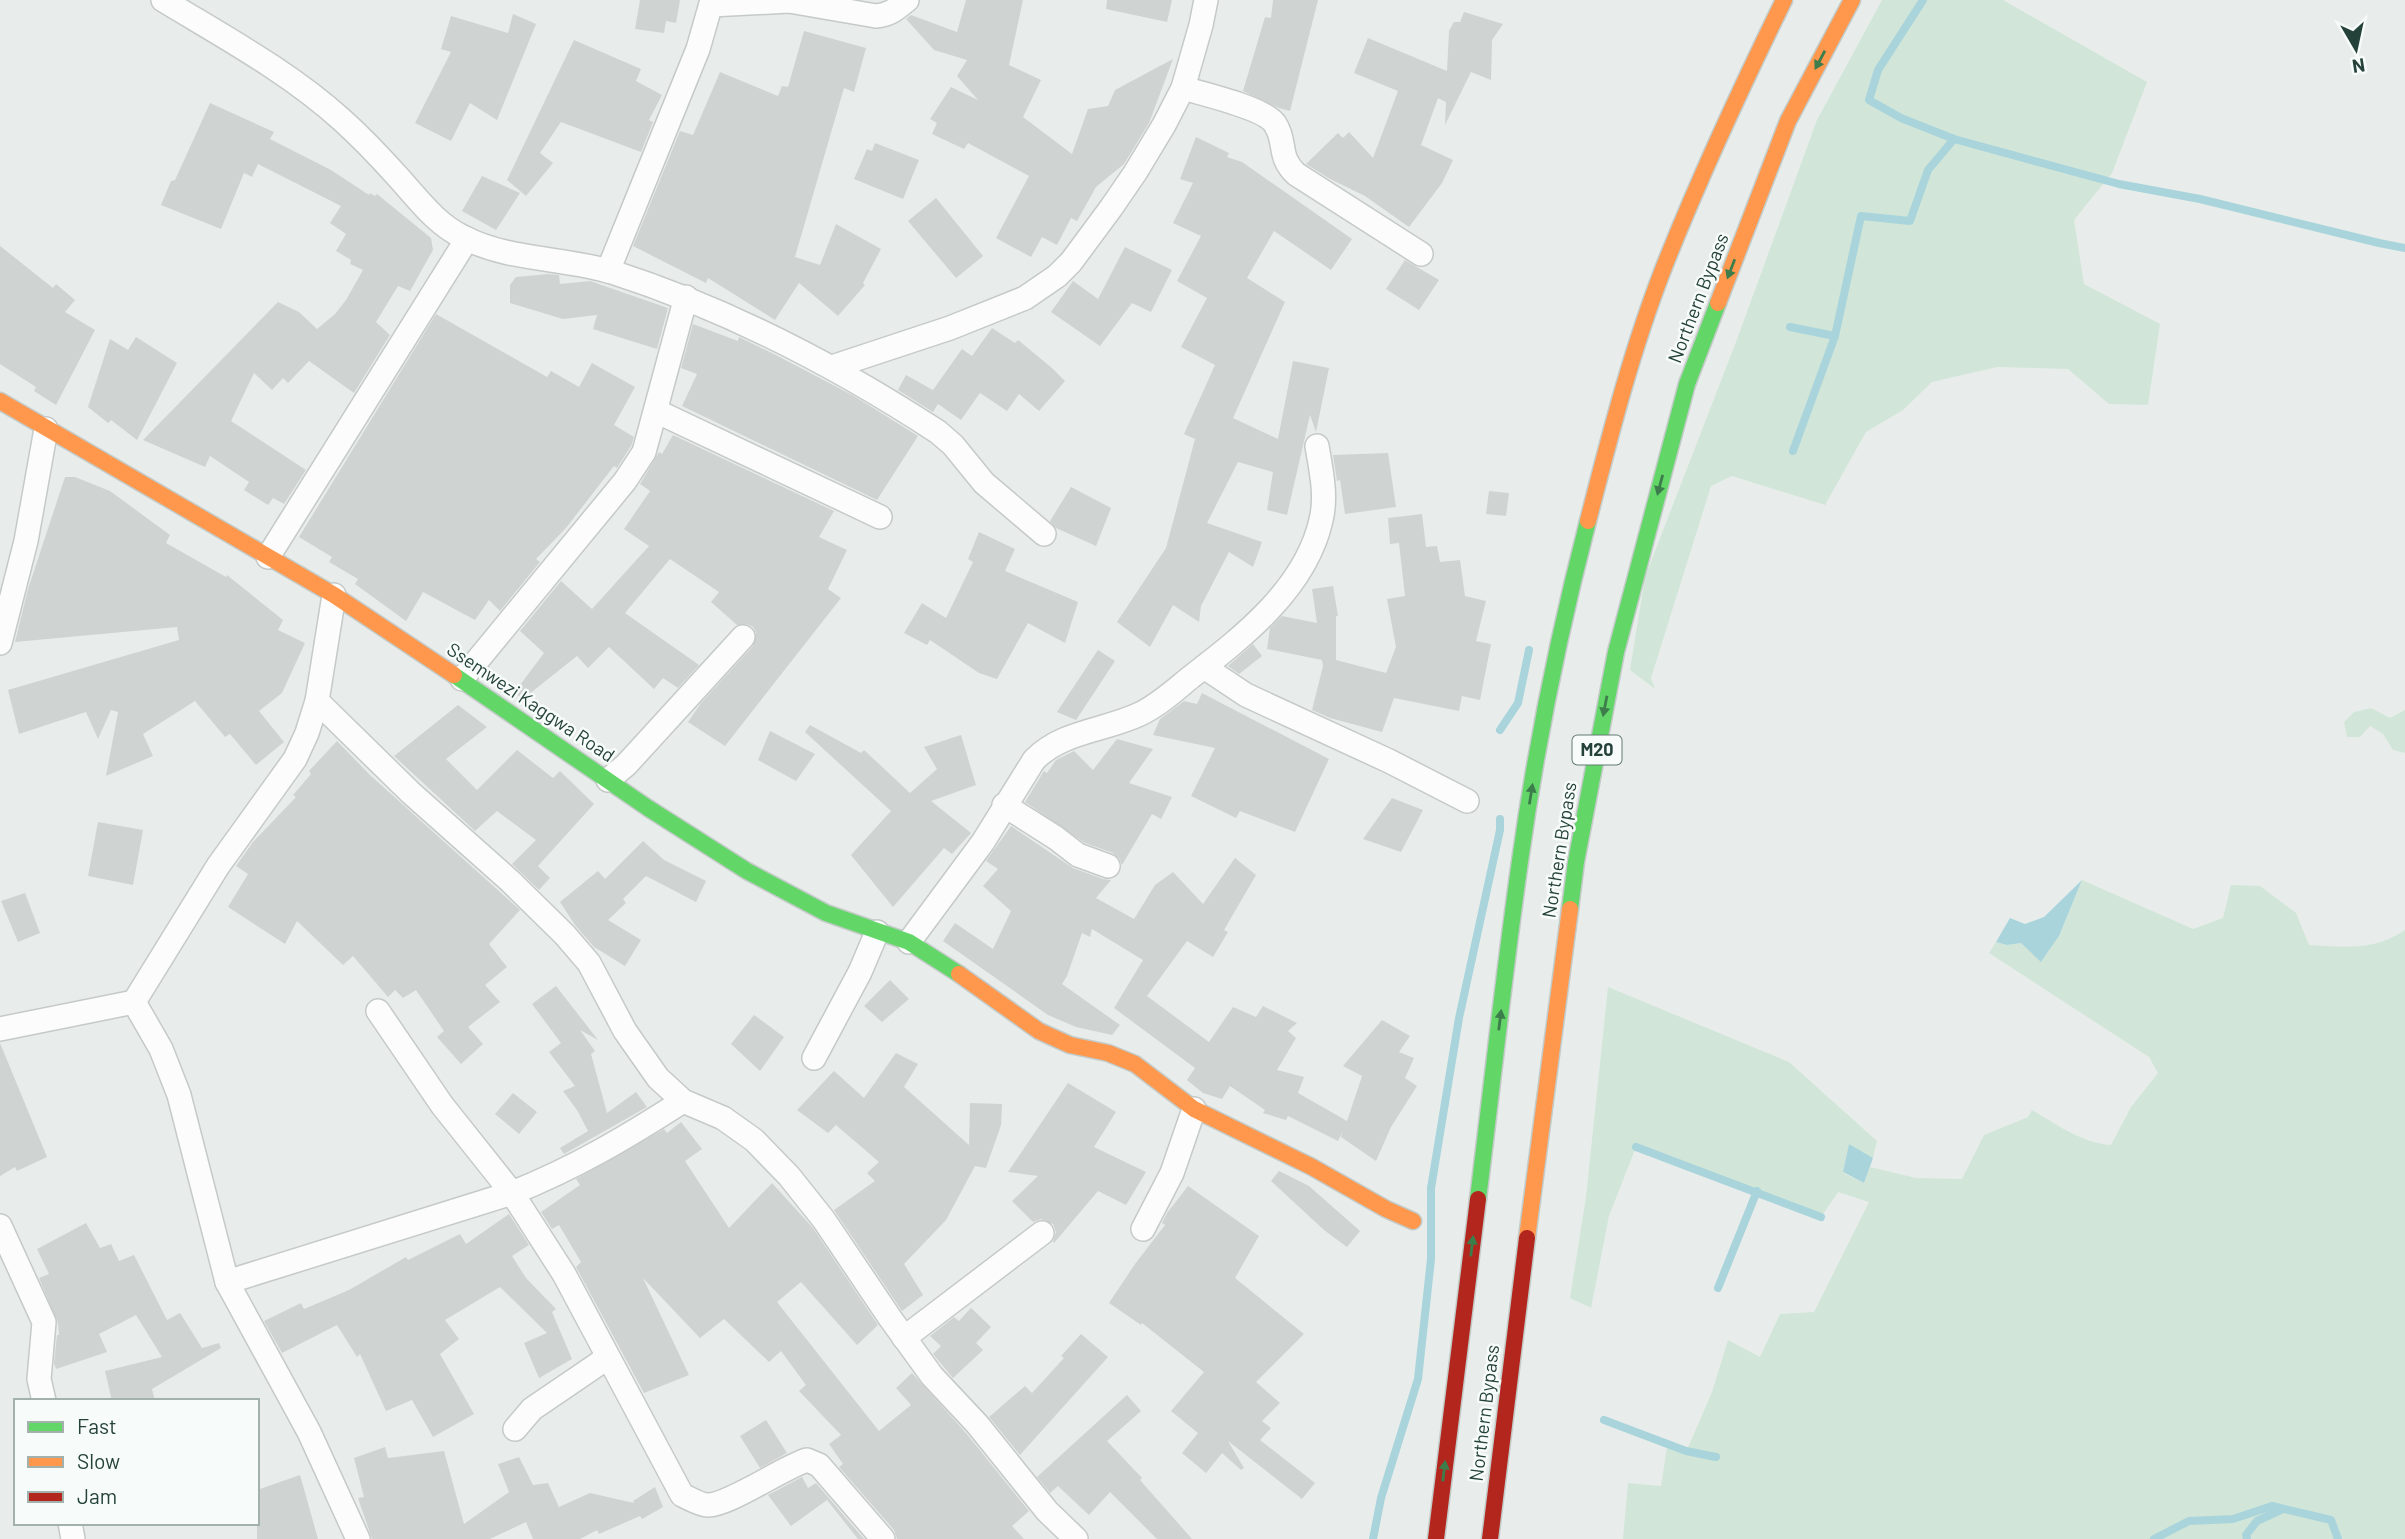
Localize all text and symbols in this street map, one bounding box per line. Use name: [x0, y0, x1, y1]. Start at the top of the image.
north arrow: [2321, 14, 2391, 84]
one-way arrow: [1814, 50, 1826, 70]
text: N: [2351, 54, 2367, 79]
street label: Northern Bypass: [1662, 230, 1733, 366]
one-way arrow: [1726, 259, 1737, 280]
one-way arrow: [1654, 474, 1665, 496]
street label: Ssemwezi Kaggwa Road: [443, 637, 619, 766]
one-way arrow: [1600, 695, 1611, 717]
road number: M20: [1572, 736, 1622, 764]
street label: Northern Bypass: [1536, 780, 1581, 919]
one-way arrow: [1526, 783, 1537, 805]
one-way arrow: [1495, 1009, 1506, 1031]
one-way arrow: [1467, 1234, 1478, 1256]
street label: Northern Bypass: [1464, 1343, 1503, 1482]
legend: [14, 1399, 259, 1525]
text: Fast: [77, 1413, 117, 1438]
text: Slow: [77, 1448, 120, 1473]
one-way arrow: [1439, 1460, 1450, 1482]
text: Jam: [77, 1483, 117, 1508]

